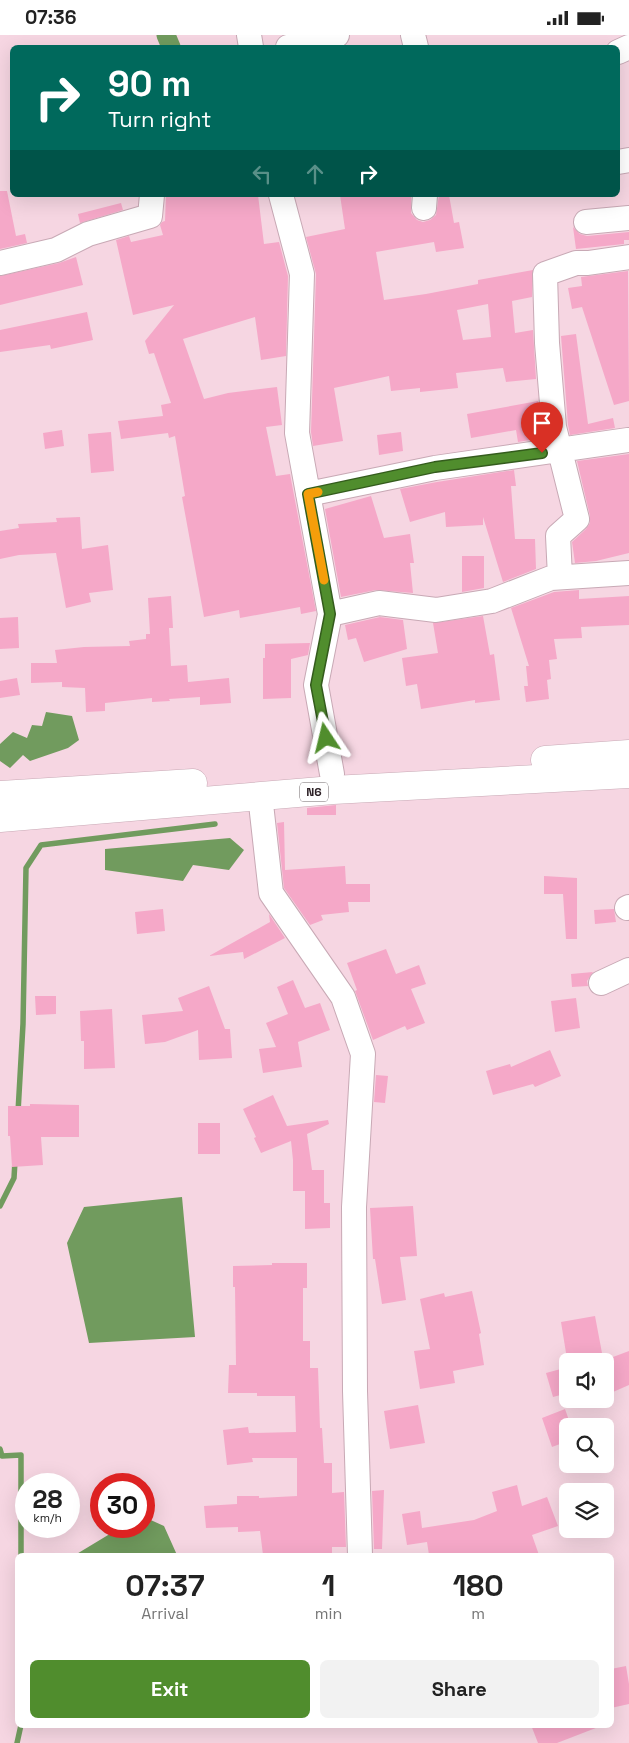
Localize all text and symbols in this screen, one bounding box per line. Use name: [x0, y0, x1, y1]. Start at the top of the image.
text: 07:36: [25, 5, 76, 30]
text: 90 m: [108, 62, 191, 106]
icon: right: [25, 65, 90, 130]
text: Turn right: [108, 105, 211, 133]
icon: left: [248, 160, 276, 188]
icon: ahead: [301, 160, 329, 188]
icon: right: [354, 160, 382, 188]
pin: [521, 402, 563, 453]
icon: arrive: [528, 409, 556, 437]
position arrow: [299, 711, 351, 763]
road number: N6: [300, 783, 328, 801]
map controls: [559, 1353, 614, 1538]
button: sound: [559, 1353, 614, 1408]
button: search: [559, 1418, 614, 1473]
speed limit sign: 30: [90, 1473, 155, 1538]
text: 28: [33, 1483, 62, 1515]
button: layers: [559, 1483, 614, 1538]
text: km/h: [33, 1510, 62, 1526]
text: 07:37: [125, 1566, 205, 1605]
text: 1: [322, 1566, 335, 1605]
text: 180: [453, 1566, 504, 1605]
text: Arrival: [141, 1603, 189, 1624]
text: min: [315, 1603, 342, 1624]
text: m: [471, 1603, 485, 1624]
button: Exit: [30, 1660, 310, 1718]
button: Share: [320, 1660, 599, 1718]

